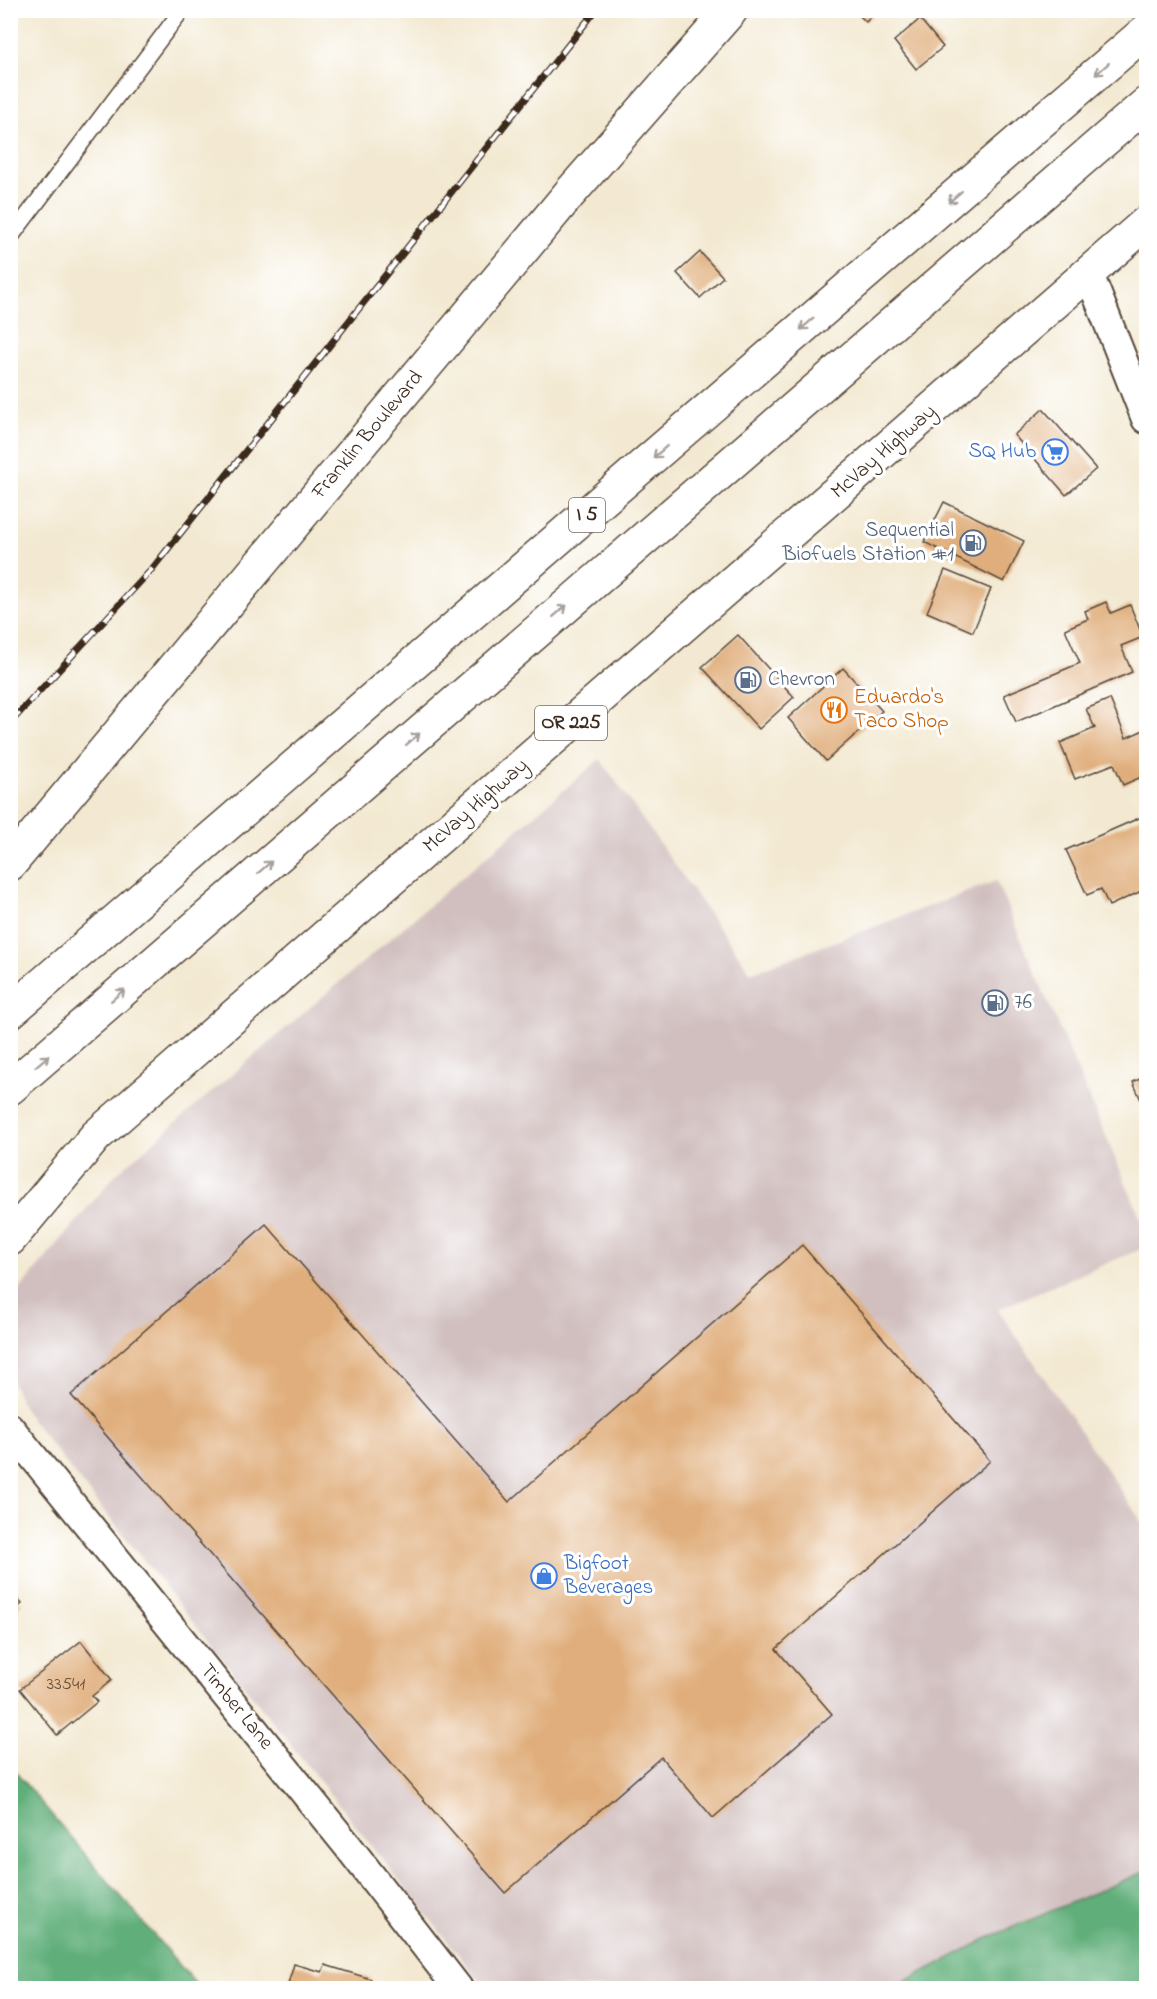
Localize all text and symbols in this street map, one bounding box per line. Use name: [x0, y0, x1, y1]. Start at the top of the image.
one-way arrow: [1095, 62, 1110, 76]
one-way arrow: [948, 190, 963, 204]
one-way arrow: [799, 318, 815, 331]
street label: Franklin Boulevard: [304, 364, 431, 507]
street label: McVay Highway: [825, 398, 945, 508]
place label: SQ Hub: [969, 437, 1036, 467]
supermarket icon: SQ Hub: [1040, 437, 1070, 467]
one-way arrow: [653, 445, 668, 459]
road number: I 5: [569, 498, 605, 532]
place label: Sequential Biofuels Station #1: [782, 516, 954, 570]
fuel station icon: Sequential Biofuels Station #1: [958, 528, 988, 558]
one-way arrow: [552, 605, 568, 618]
fuel station icon: Chevron: [733, 665, 763, 695]
place label: Chevron: [768, 665, 835, 695]
place label: Eduardo's Taco Shop: [854, 683, 949, 737]
restaurant icon: Eduardo's Taco Shop: [819, 695, 849, 725]
road number: OR 225: [535, 706, 607, 740]
one-way arrow: [405, 732, 420, 746]
street label: McVay Highway: [417, 752, 537, 862]
one-way arrow: [258, 860, 273, 874]
one-way arrow: [110, 988, 125, 1002]
fuel station icon: 76: [980, 988, 1010, 1018]
place label: 76: [1014, 988, 1032, 1018]
one-way arrow: [34, 1054, 49, 1068]
place label: Bigfoot Beverages: [563, 1549, 653, 1605]
shop icon: Bigfoot Beverages: [529, 1561, 559, 1591]
street label: Timber Lane: [192, 1657, 281, 1757]
house number: 33541: [47, 1672, 85, 1698]

